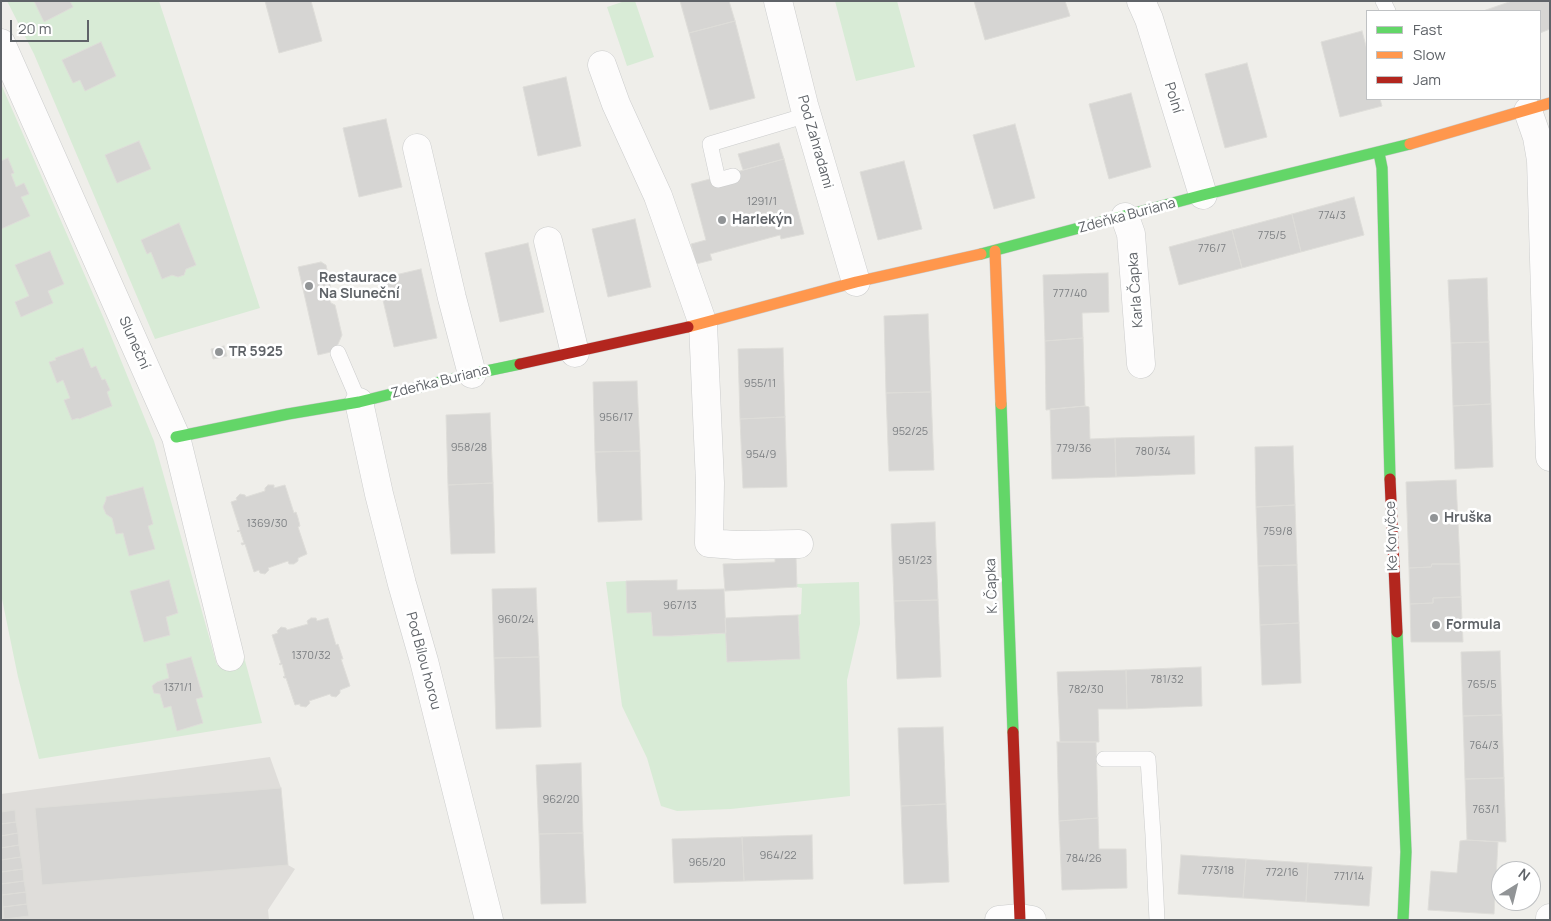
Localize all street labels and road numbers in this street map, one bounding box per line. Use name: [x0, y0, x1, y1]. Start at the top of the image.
street label: Polní: [1160, 80, 1186, 116]
street label: Pod Zahradami: [794, 93, 836, 191]
street label: Zdeňka Buriana: [1077, 195, 1177, 237]
street label: Karla Čapka: [1125, 252, 1147, 328]
street label: Sluneční: [115, 314, 153, 372]
street label: Zdeňka Buriana: [389, 362, 491, 402]
street label: Ke Koryčce: [1382, 501, 1402, 571]
street label: K. Čapka: [983, 558, 1001, 614]
street label: Pod Bílou horou: [402, 610, 444, 712]

